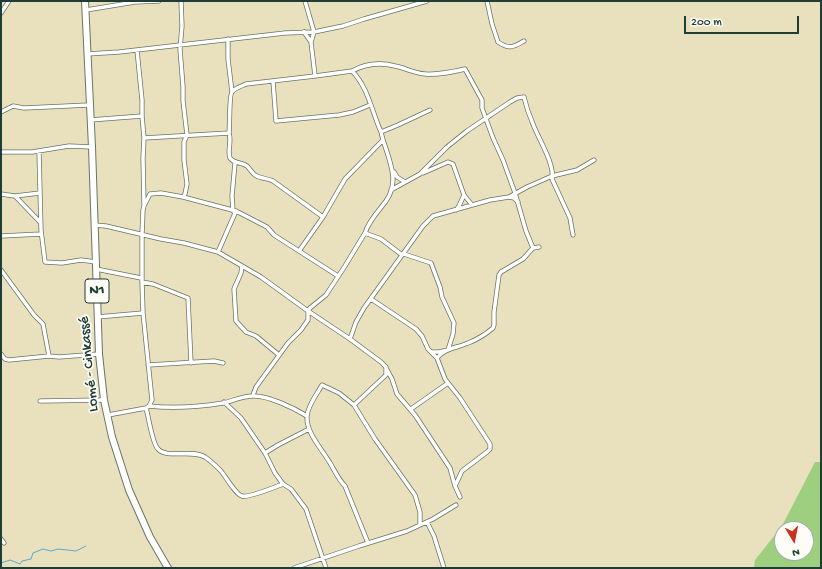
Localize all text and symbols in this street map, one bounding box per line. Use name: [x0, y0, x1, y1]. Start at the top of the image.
scale bar: [686, 8, 801, 34]
text: 200 m: [691, 16, 722, 30]
road number: N1: [85, 279, 109, 303]
street label: Lomé - Cinkassé: [76, 315, 104, 413]
north arrow: [774, 521, 814, 561]
text: N: [791, 545, 800, 558]

